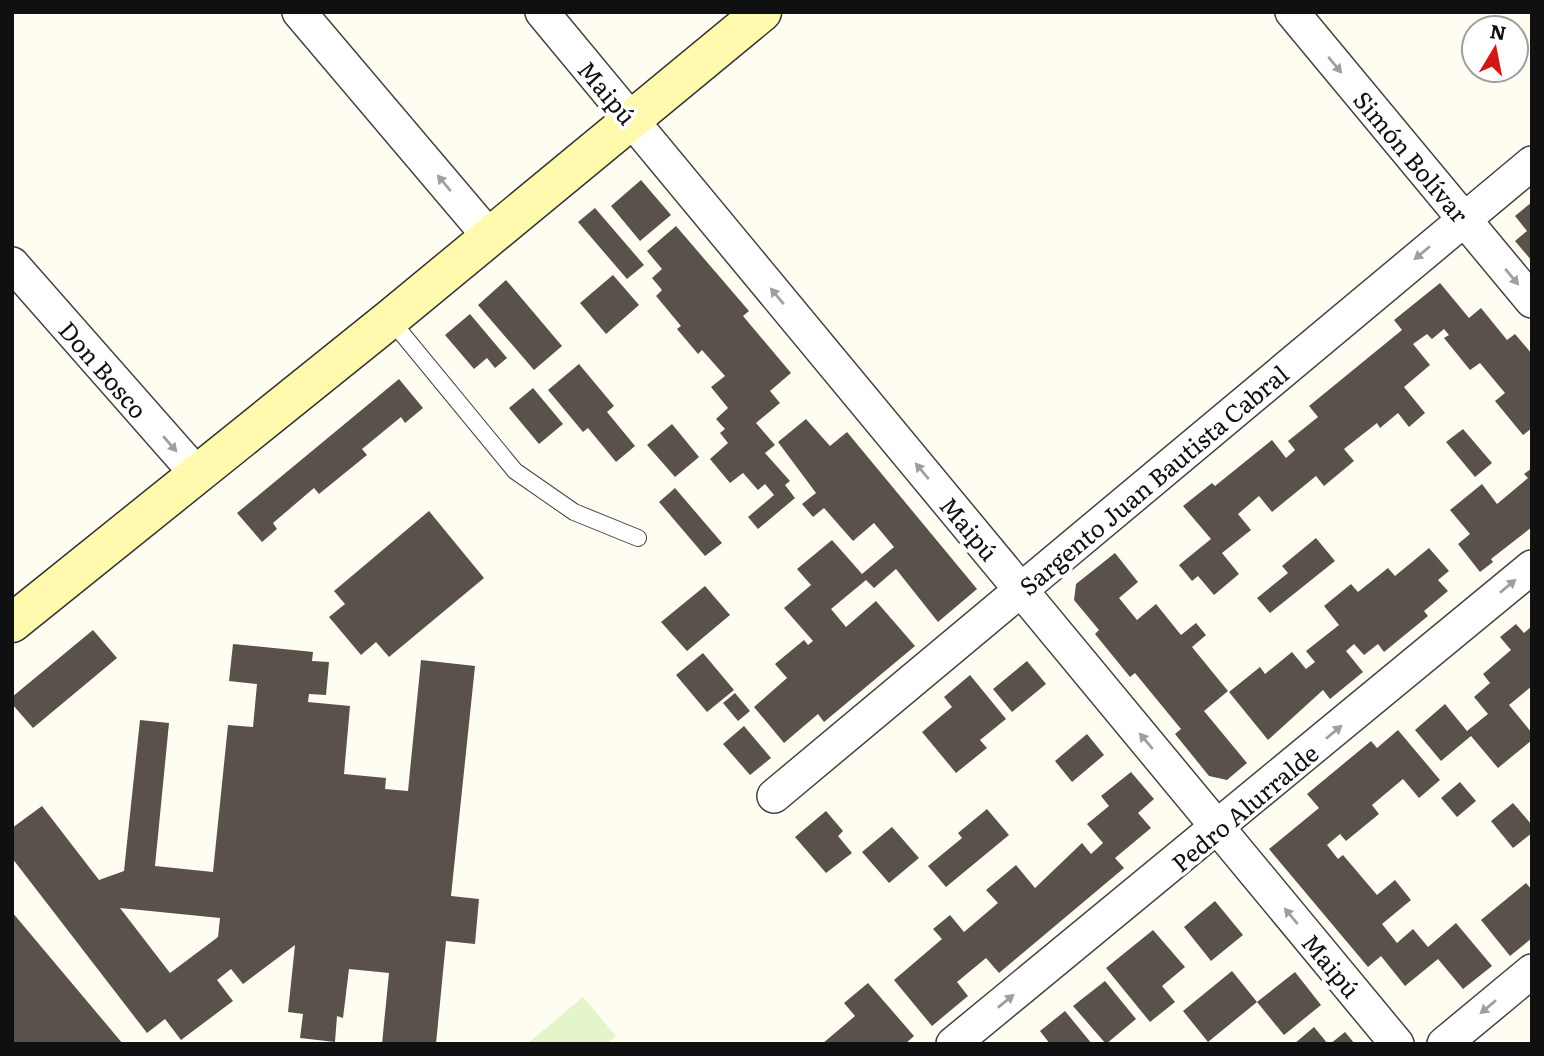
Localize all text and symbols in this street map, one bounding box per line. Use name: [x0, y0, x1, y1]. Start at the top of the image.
north arrow: [1460, 14, 1530, 84]
text: N: [1488, 16, 1508, 46]
street label: Maipú: [571, 52, 645, 132]
one-way arrow: [1327, 56, 1342, 73]
street label: Simón Bolívar: [1346, 82, 1478, 230]
one-way arrow: [436, 174, 452, 192]
one-way arrow: [1414, 245, 1431, 260]
one-way arrow: [1504, 269, 1519, 286]
one-way arrow: [769, 287, 785, 305]
street label: Don Bosco: [52, 313, 156, 425]
street label: Sargento Juan Bautista Cabral: [1011, 356, 1295, 602]
one-way arrow: [162, 436, 177, 453]
one-way arrow: [915, 463, 930, 481]
street label: Maipú: [933, 488, 1007, 568]
one-way arrow: [1499, 579, 1517, 594]
one-way arrow: [1325, 725, 1342, 740]
one-way arrow: [1139, 732, 1154, 749]
street label: Pedro Alurralde: [1163, 735, 1325, 879]
one-way arrow: [1284, 907, 1299, 924]
street label: Maipú: [1295, 925, 1369, 1005]
one-way arrow: [997, 993, 1015, 1008]
one-way arrow: [1479, 1000, 1497, 1015]

